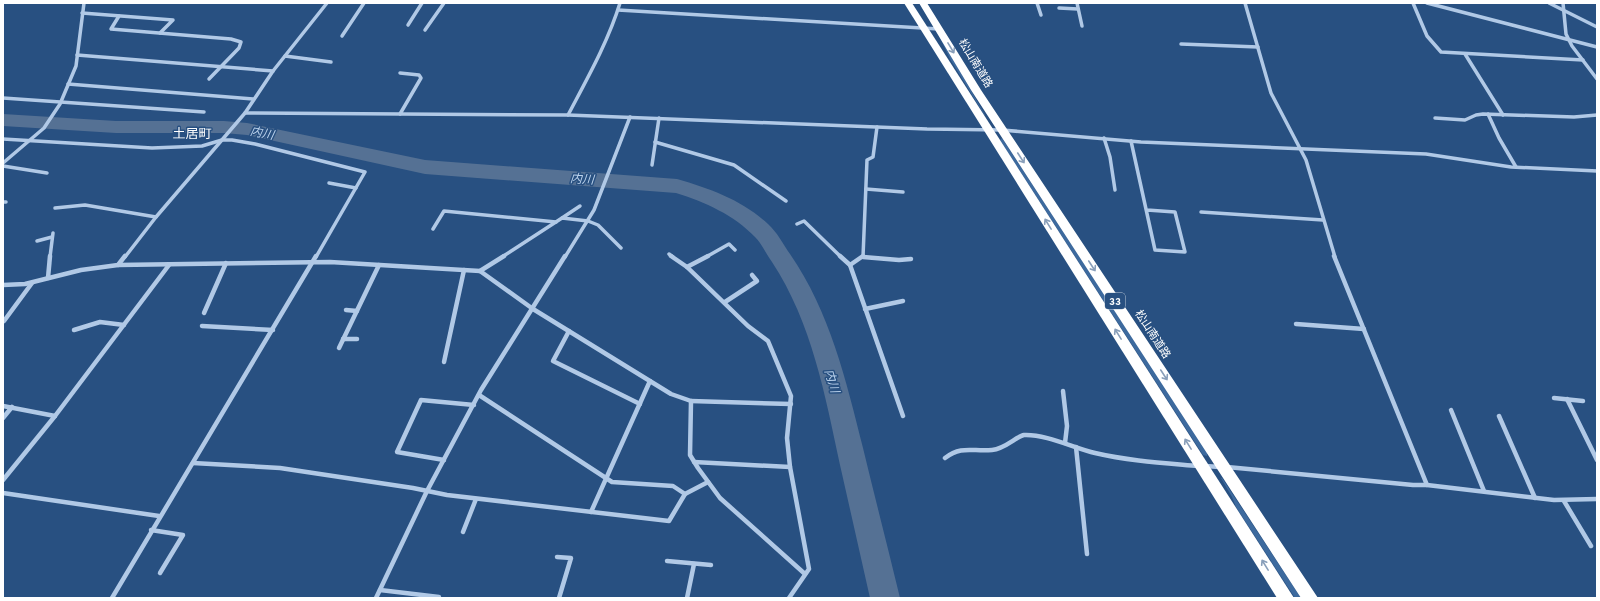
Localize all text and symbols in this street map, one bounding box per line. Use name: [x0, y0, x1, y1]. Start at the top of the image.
street label: 松山南道路: [955, 36, 995, 91]
one-way arrow: [948, 42, 956, 54]
water label: 内川: [248, 124, 277, 145]
district label: 土居町: [172, 127, 212, 143]
one-way arrow: [1017, 152, 1025, 163]
water label: 内川: [569, 171, 596, 189]
one-way arrow: [1044, 218, 1052, 230]
one-way arrow: [1088, 260, 1096, 271]
road number: 33: [1105, 293, 1125, 309]
street label: 松山南道路: [1131, 308, 1173, 361]
one-way arrow: [1114, 328, 1122, 340]
water label: 内川: [820, 368, 843, 397]
one-way arrow: [1160, 369, 1168, 380]
one-way arrow: [1184, 439, 1192, 450]
one-way arrow: [1261, 559, 1269, 571]

